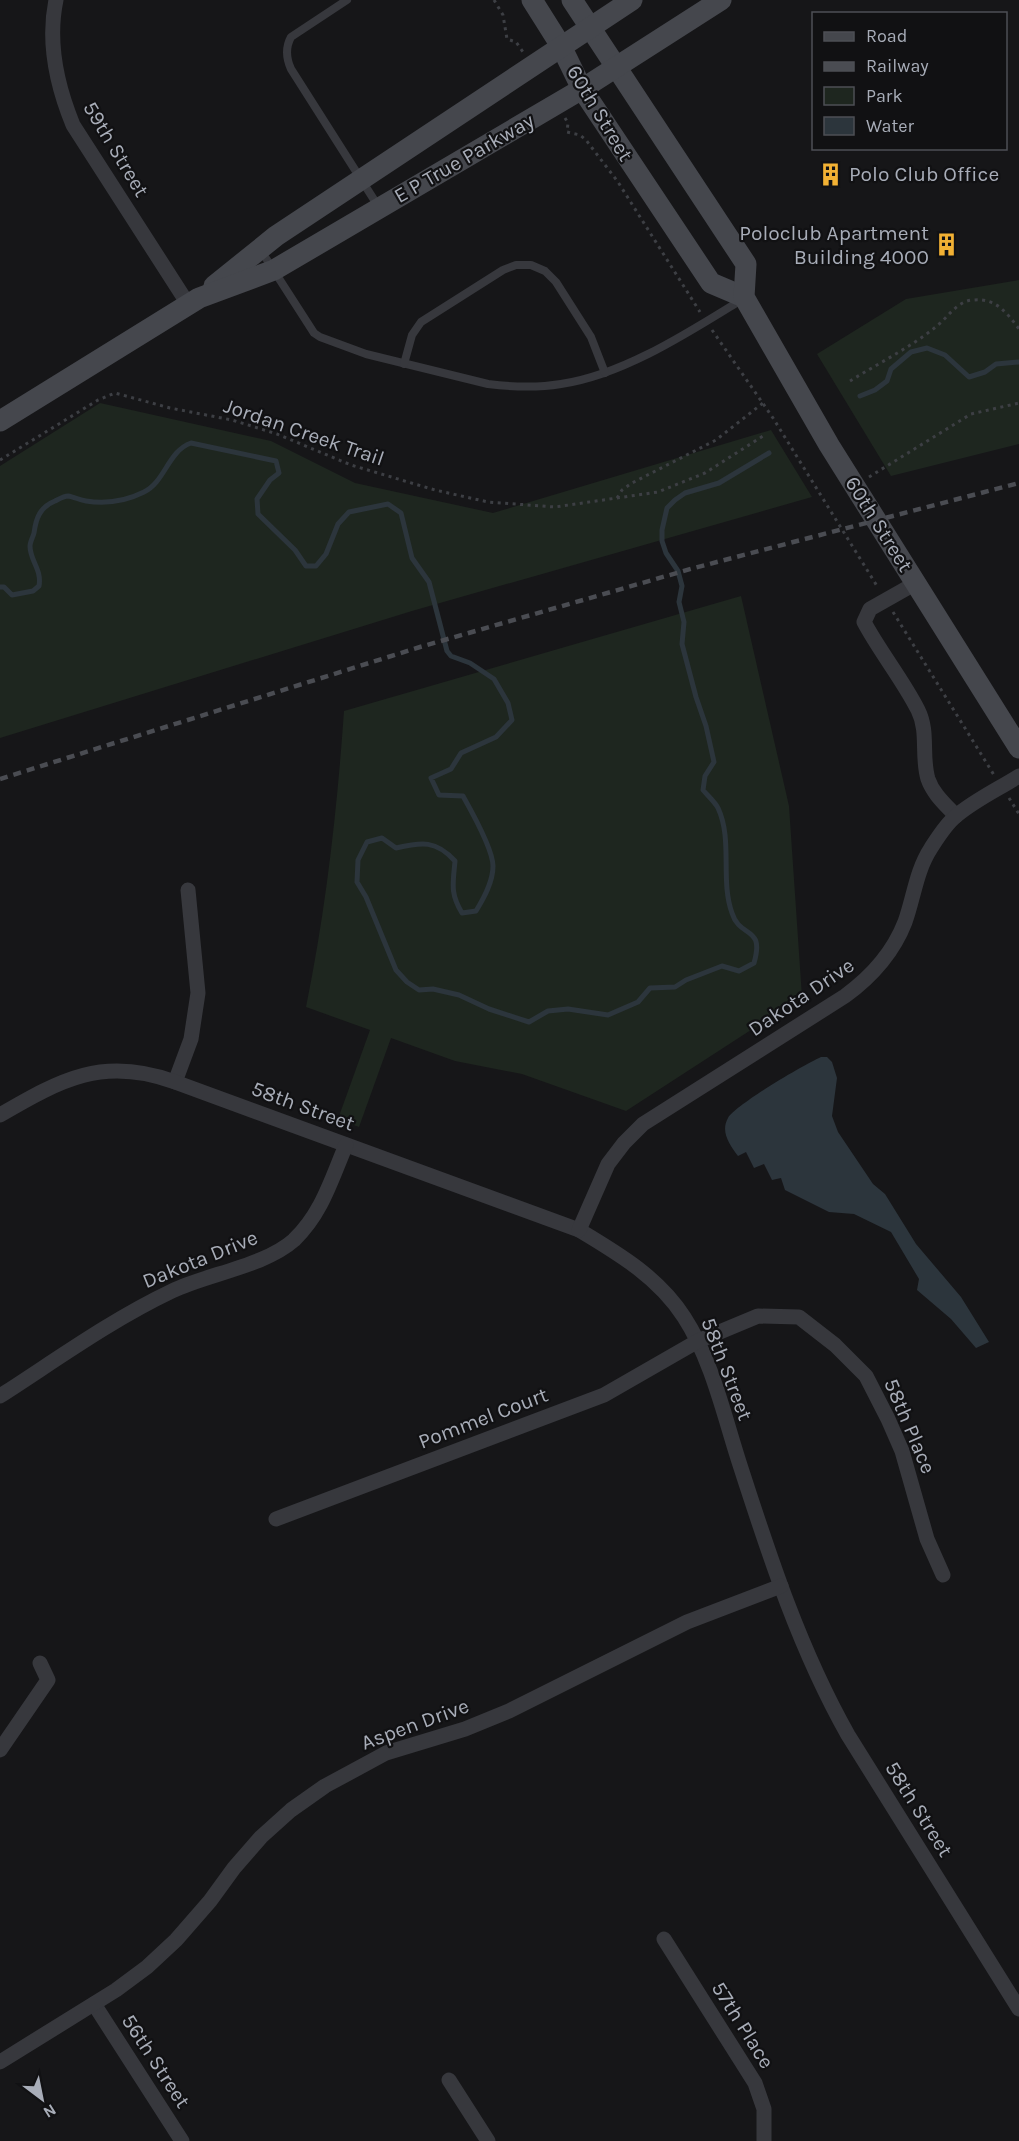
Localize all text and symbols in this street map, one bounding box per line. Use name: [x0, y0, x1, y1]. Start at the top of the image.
legend: [812, 12, 1007, 150]
text: Road: [866, 25, 907, 47]
text: Railway: [866, 55, 929, 77]
street label: 60th Street: [562, 61, 638, 165]
text: Park: [866, 85, 903, 107]
street label: 59th Street: [78, 97, 154, 201]
street label: E P True Parkway: [390, 108, 538, 208]
text: Water: [866, 115, 914, 137]
building icon: Polo Club Office: [818, 161, 844, 187]
place label: Polo Club Office: [849, 162, 999, 186]
place label: Poloclub Apartment Building 4000: [739, 221, 929, 269]
building icon: Poloclub Apartment Building 4000: [934, 232, 960, 258]
street label: Jordan Creek Trail: [221, 393, 387, 471]
street label: 60th Street: [840, 472, 918, 576]
street label: Dakota Drive: [744, 953, 858, 1041]
street label: 58th Street: [248, 1076, 358, 1136]
street label: Dakota Drive: [139, 1225, 261, 1293]
street label: 58th Street: [696, 1314, 758, 1424]
street label: 58th Place: [879, 1375, 941, 1477]
street label: Pommel Court: [415, 1382, 551, 1454]
street label: Aspen Drive: [358, 1693, 472, 1755]
street label: 58th Street: [880, 1757, 958, 1861]
street label: 57th Place: [707, 1977, 779, 2073]
street label: 56th Street: [117, 2010, 195, 2113]
north arrow: [12, 2069, 72, 2129]
text: N: [40, 2100, 60, 2122]

